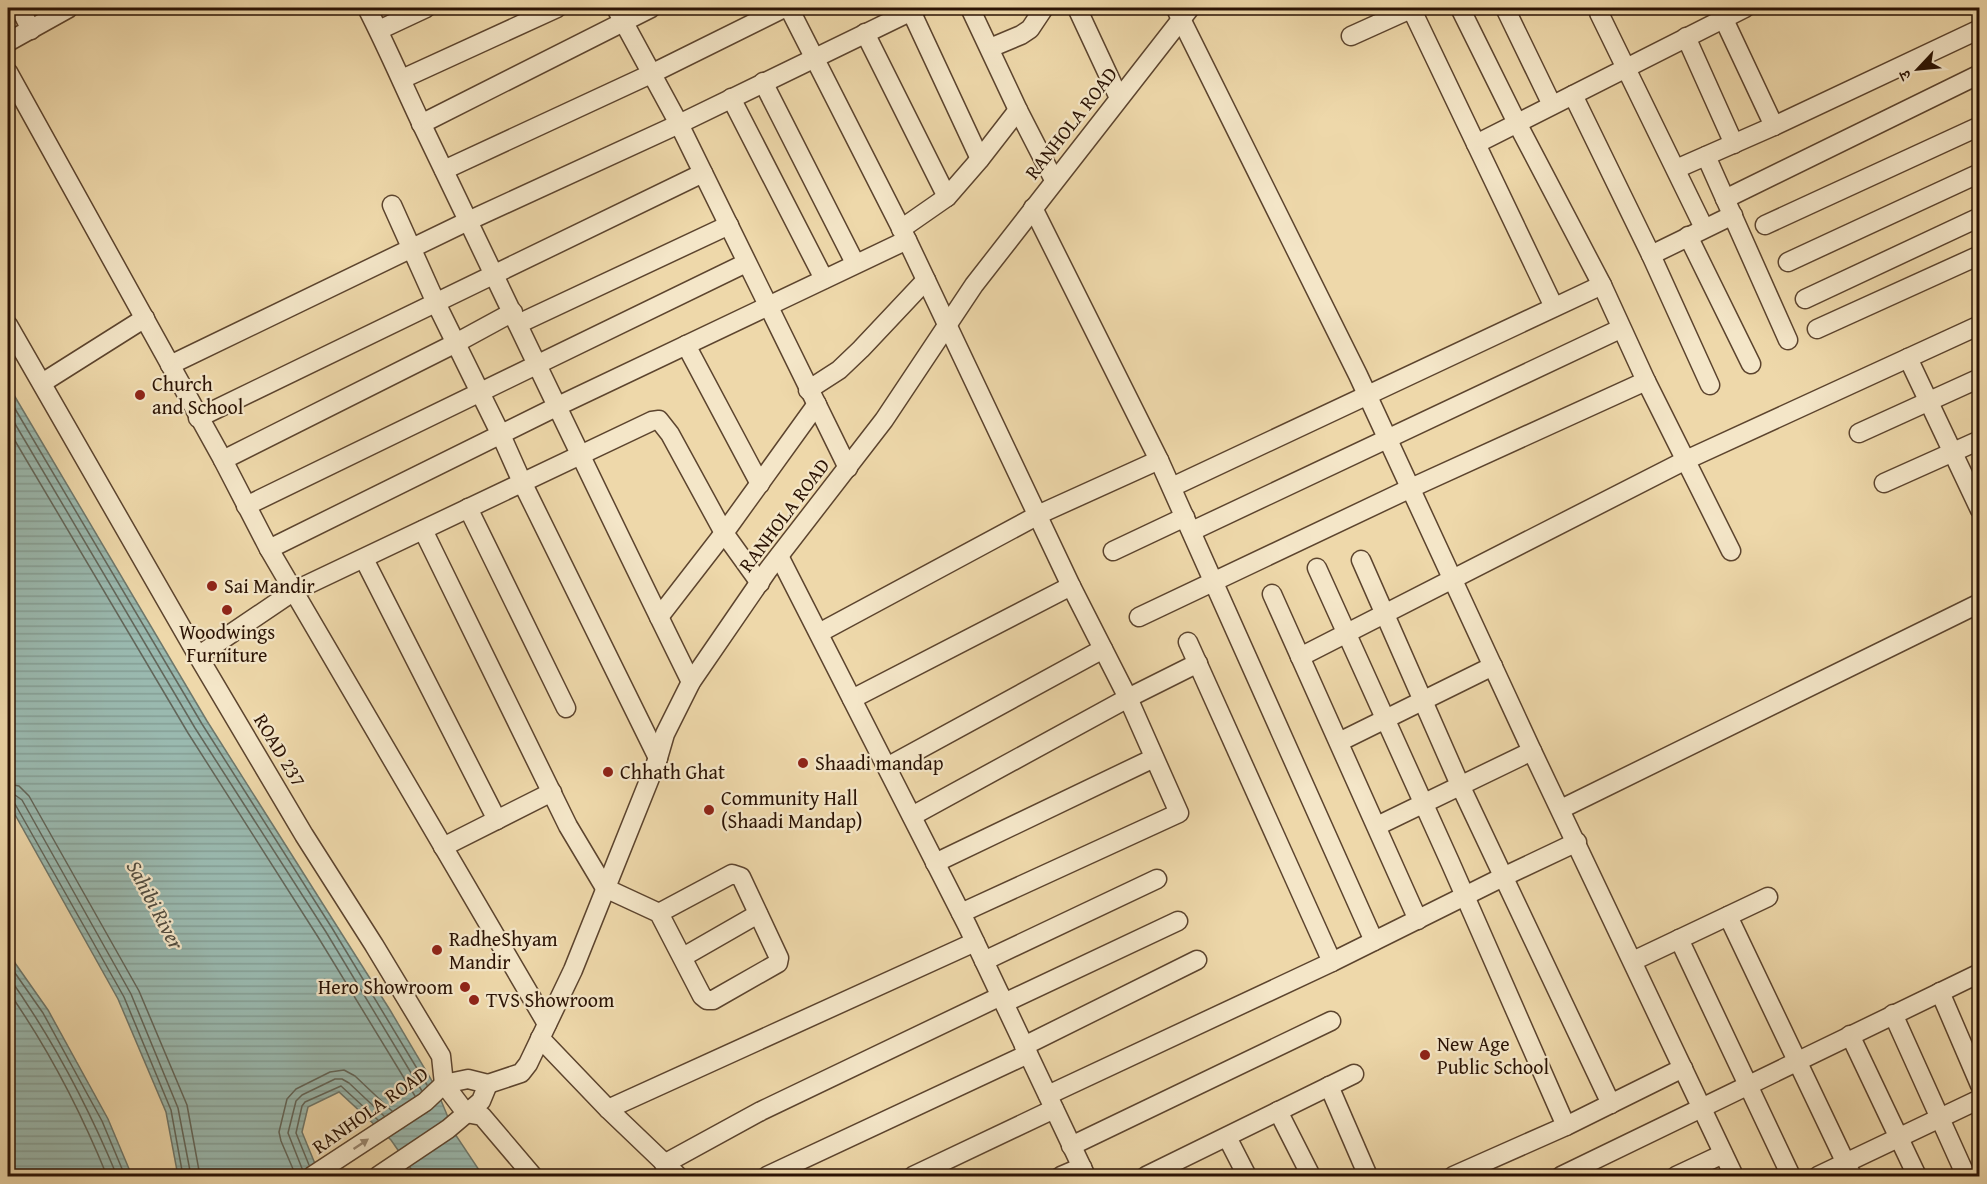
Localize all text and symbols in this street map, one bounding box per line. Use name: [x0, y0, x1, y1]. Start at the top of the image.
north arrow: [1888, 39, 1948, 99]
street label: RANHOLA ROAD: [1017, 60, 1124, 185]
text: उ: [1891, 65, 1918, 85]
place label: Church and School: [152, 369, 244, 421]
marker: Church and School: [133, 388, 147, 402]
street label: RANHOLA ROAD: [731, 452, 836, 578]
place label: Sai Mandir: [224, 571, 315, 600]
marker: Sai Mandir: [205, 579, 219, 593]
marker: Woodwings Furniture: [220, 603, 234, 617]
place label: Woodwings Furniture: [179, 617, 275, 669]
street label: ROAD 237: [247, 708, 314, 792]
place label: Shaadi mandap: [815, 748, 944, 777]
marker: Shaadi mandap: [796, 756, 810, 770]
place label: Chhath Ghat: [620, 757, 725, 786]
marker: Chhath Ghat: [601, 765, 615, 779]
place label: Community Hall (Shaadi Mandap): [721, 783, 862, 835]
marker: Community Hall (Shaadi Mandap): [702, 803, 716, 817]
water label: Sahibi River: [119, 855, 192, 956]
place label: RadheShyam Mandir: [449, 924, 558, 976]
marker: RadheShyam Mandir: [430, 943, 444, 957]
place label: Hero Showroom: [318, 972, 454, 1001]
marker: Hero Showroom: [458, 980, 472, 994]
place label: TVS Showroom: [486, 985, 615, 1014]
marker: TVS Showroom: [467, 993, 481, 1007]
place label: New Age Public School: [1437, 1029, 1549, 1081]
marker: New Age Public School: [1418, 1048, 1432, 1062]
street label: RANHOLA ROAD: [306, 1059, 434, 1160]
one-way arrow: [353, 1139, 369, 1150]

